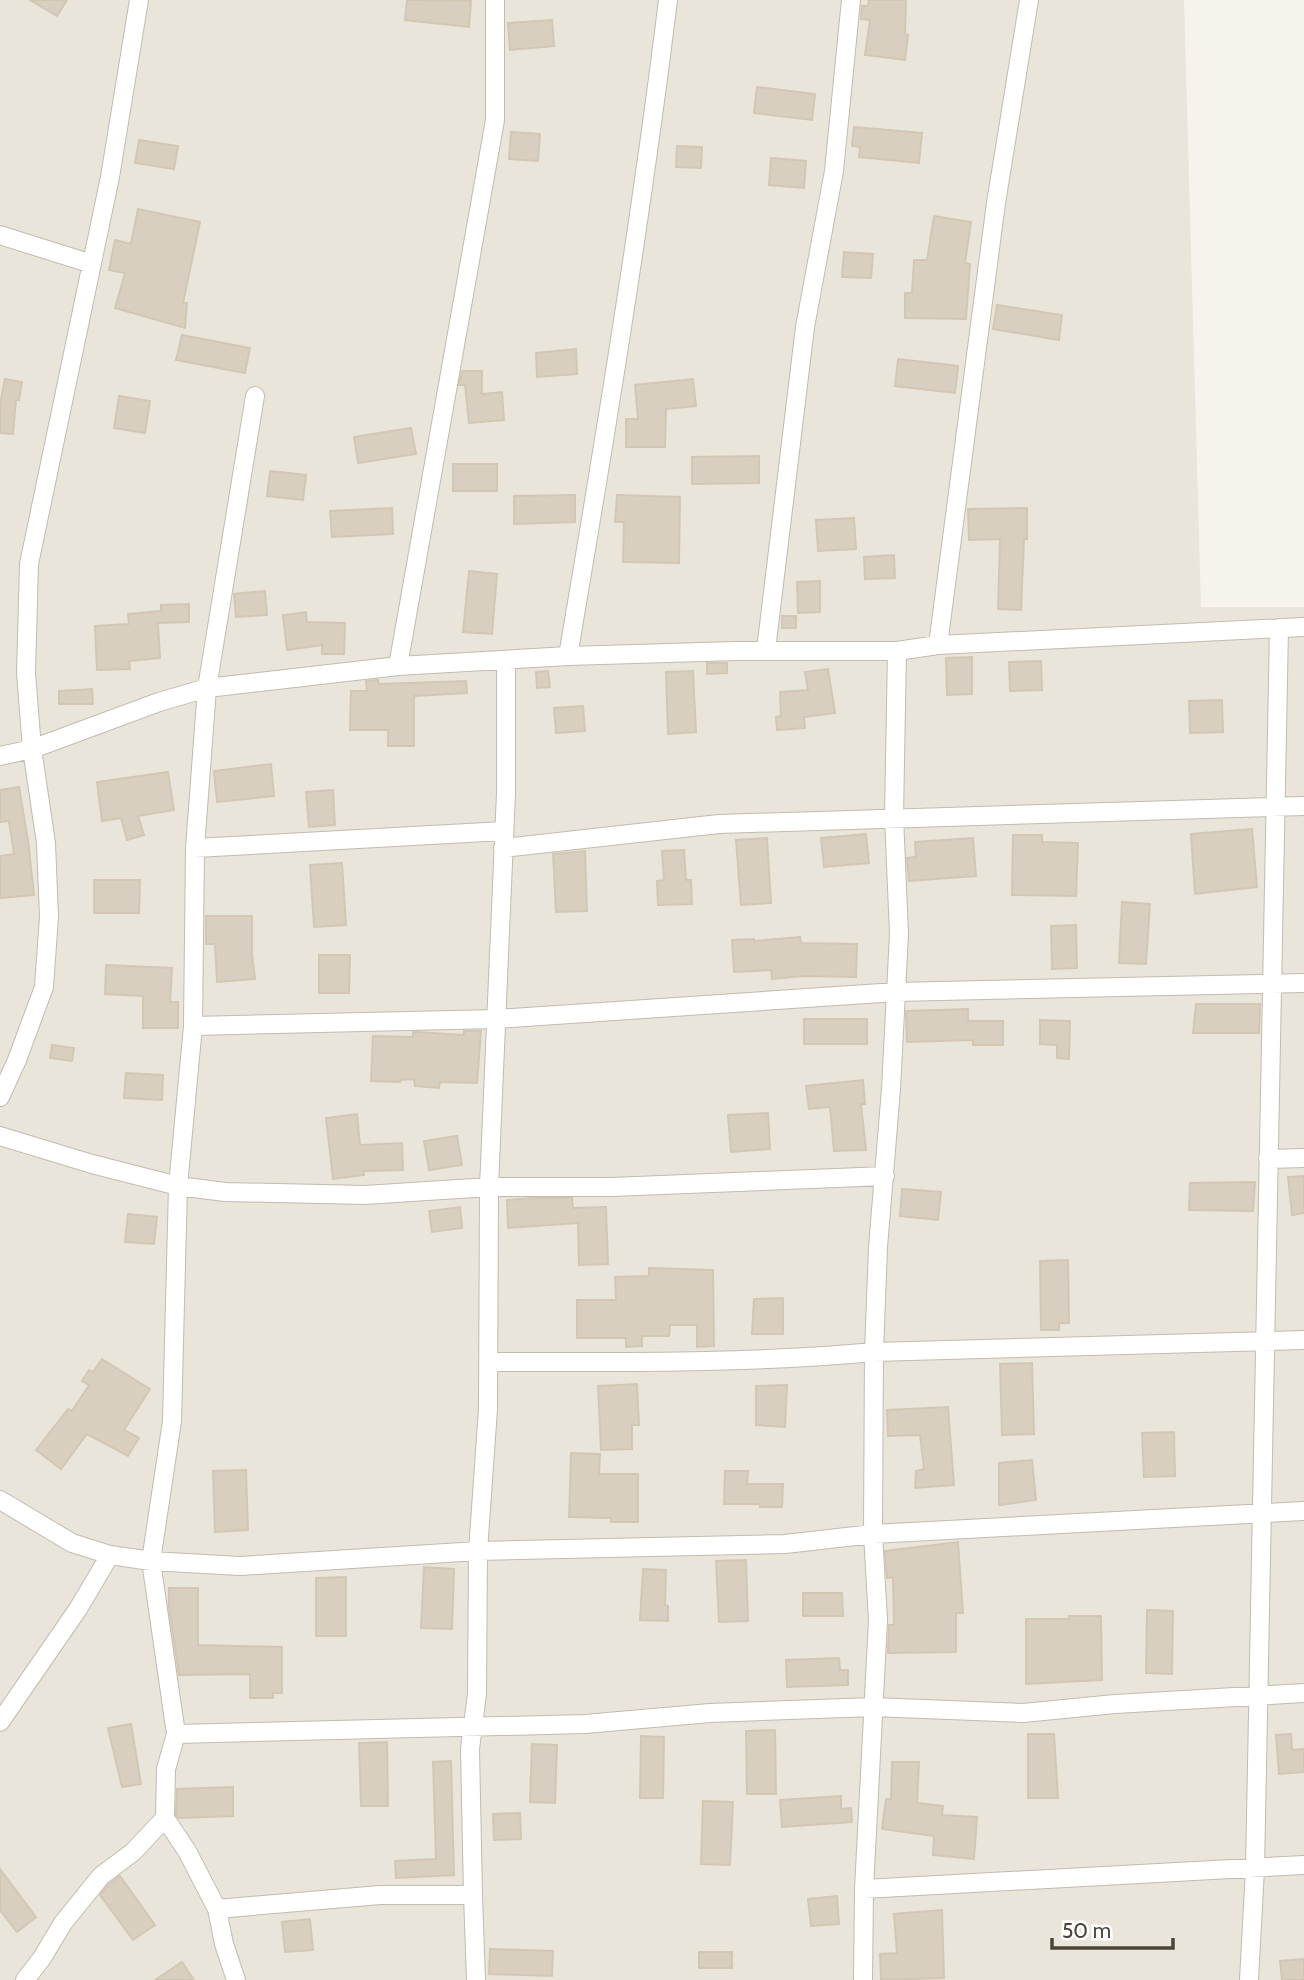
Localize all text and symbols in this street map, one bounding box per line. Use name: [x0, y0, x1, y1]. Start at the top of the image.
scale bar: [1052, 1906, 1173, 1950]
text: 50 m: [1062, 1918, 1111, 1943]

